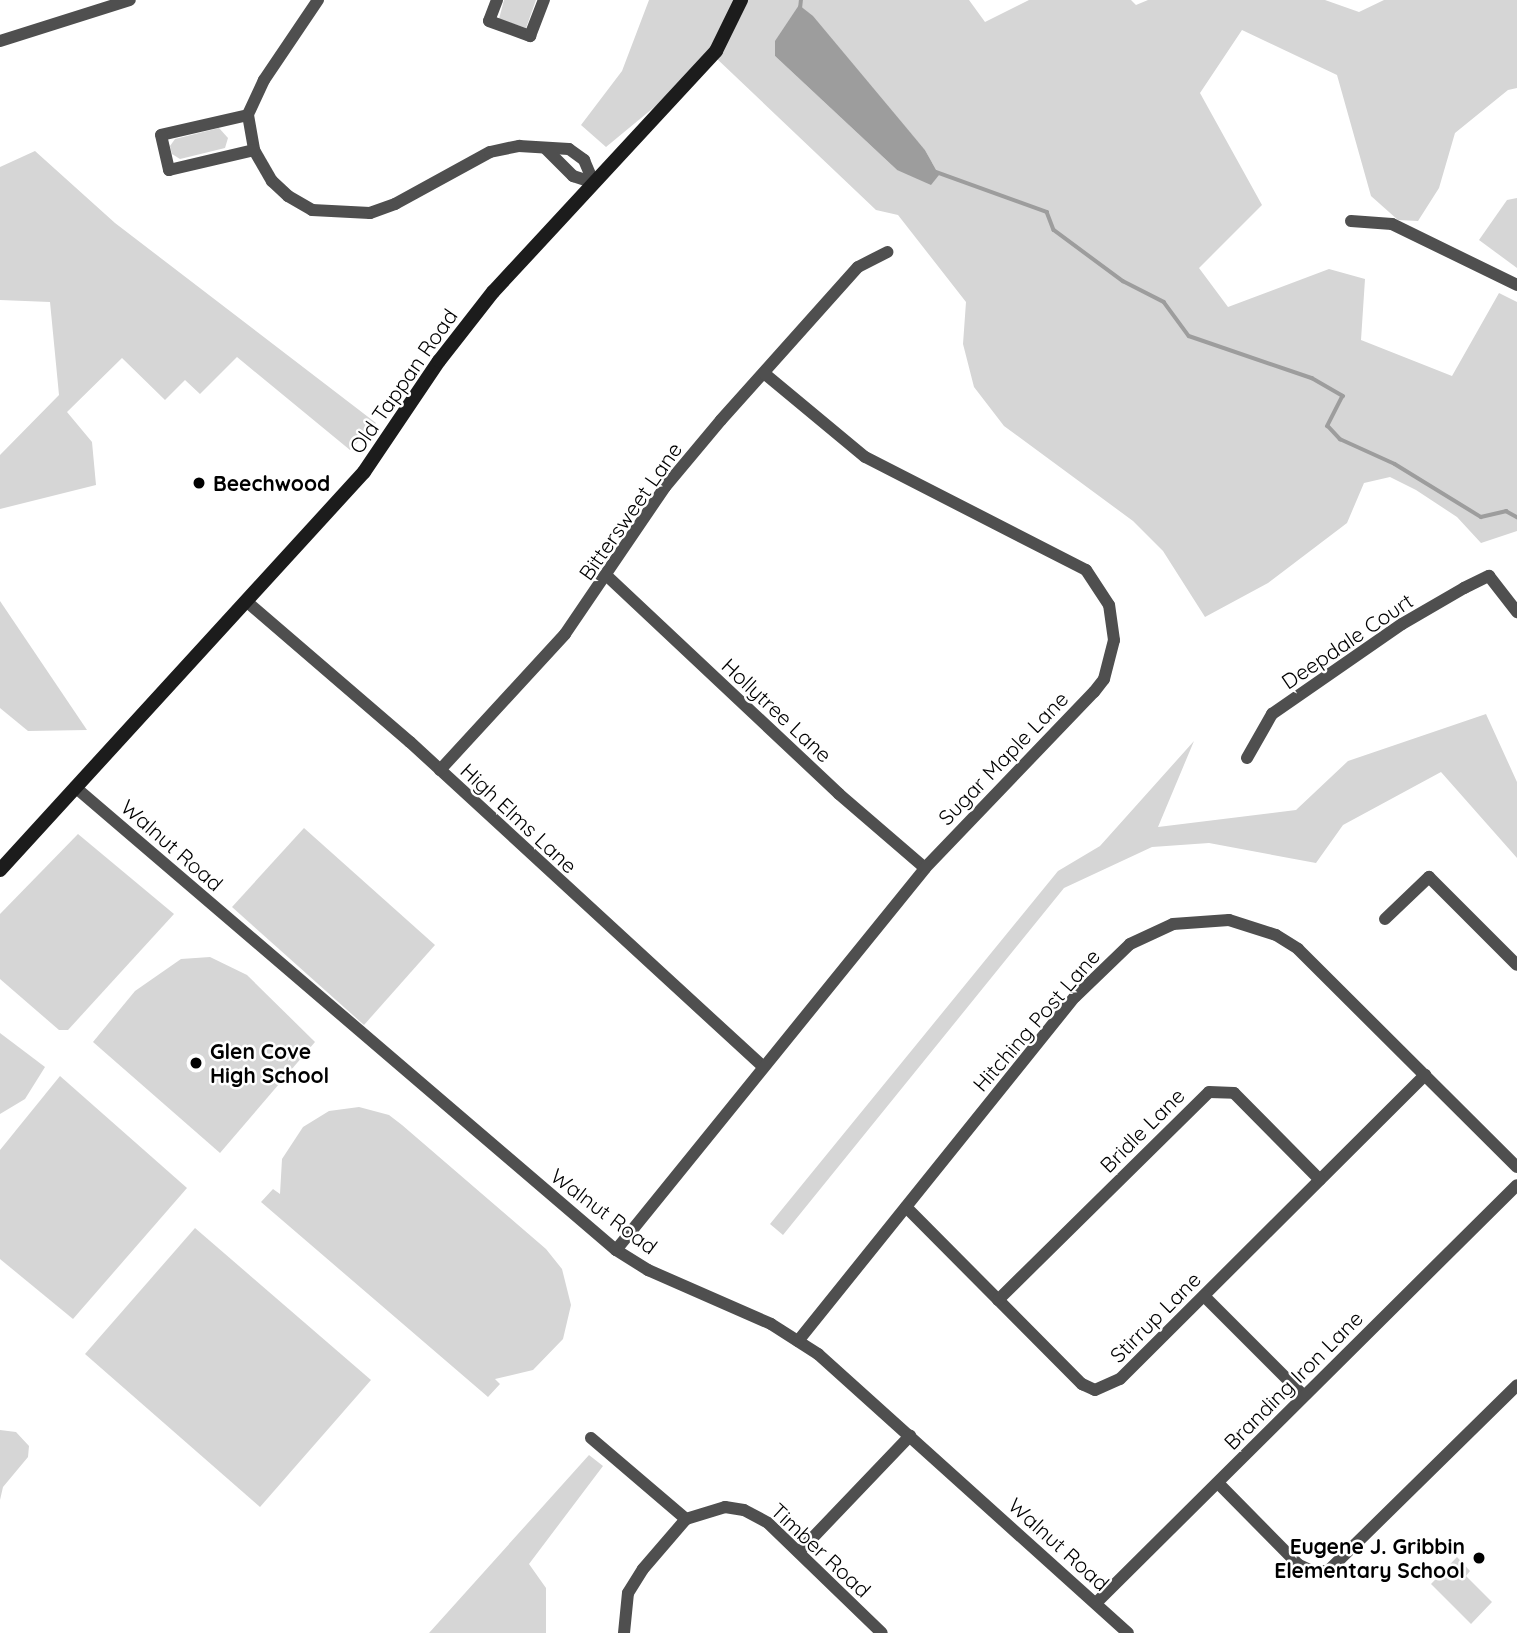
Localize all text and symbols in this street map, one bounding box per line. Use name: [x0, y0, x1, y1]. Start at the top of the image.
street label: Old Tappan Road: [344, 304, 462, 458]
street label: Bittersweet Lane: [573, 437, 687, 585]
place label: Beechwood: [213, 470, 330, 496]
marker: Beechwood: [191, 475, 207, 491]
street label: Deepdale Court: [1277, 588, 1417, 694]
street label: Hollytree Lane: [717, 653, 837, 767]
street label: Sugar Maple Lane: [933, 686, 1073, 830]
street label: High Elms Lane: [456, 758, 582, 878]
street label: Walnut Road: [116, 794, 228, 896]
street label: Hitching Post Lane: [967, 944, 1105, 1096]
place label: Glen Cove High School: [210, 1038, 329, 1088]
marker: Glen Cove High School: [188, 1055, 204, 1071]
street label: Bridle Lane: [1095, 1083, 1189, 1177]
street label: Walnut Road: [546, 1163, 662, 1259]
street label: Stirrup Lane: [1104, 1266, 1206, 1368]
street label: Branding Iron Lane: [1218, 1305, 1368, 1455]
street label: Walnut Road: [1003, 1492, 1115, 1596]
street label: Timber Road: [766, 1498, 876, 1602]
place label: Eugene J. Gribbin Elementary School: [1274, 1533, 1465, 1583]
marker: Eugene J. Gribbin Elementary School: [1471, 1550, 1487, 1566]

